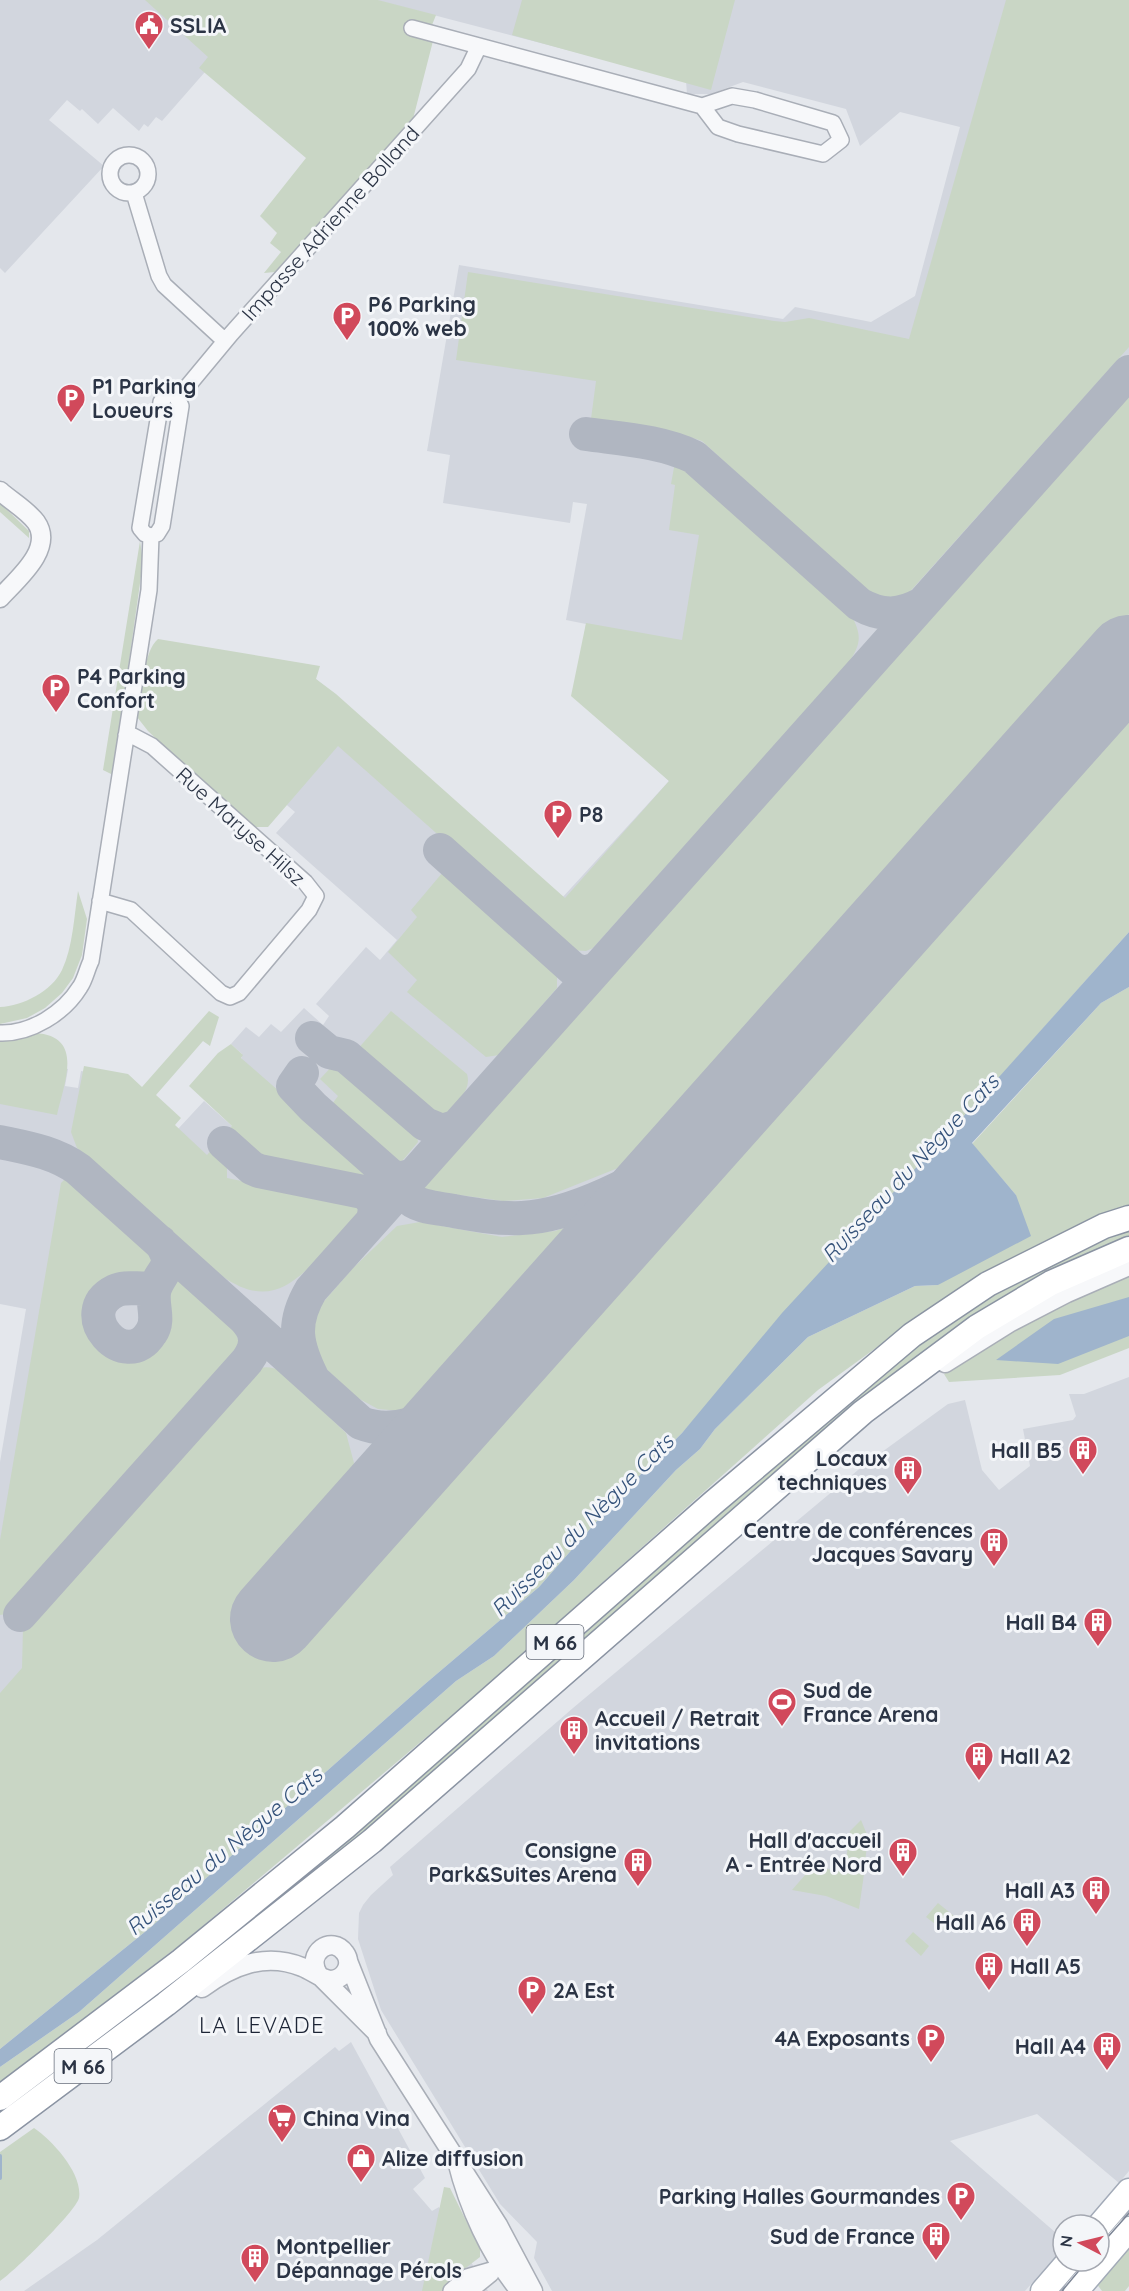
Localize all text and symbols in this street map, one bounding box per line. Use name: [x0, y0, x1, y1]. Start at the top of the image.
public building icon: SSLIA: [133, 9, 165, 51]
place label: SSLIA: [170, 12, 227, 38]
street label: Impasse Adrienne Bolland: [236, 120, 424, 326]
place label: P6 Parking 100% web: [368, 291, 476, 341]
parking icon: P6 Parking 100% web: [331, 300, 363, 342]
place label: P1 Parking Loueurs: [92, 373, 196, 423]
parking icon: P1 Parking Loueurs: [55, 382, 87, 424]
place label: P4 Parking Confort: [77, 663, 186, 713]
parking icon: P4 Parking Confort: [40, 672, 72, 714]
street label: Rue Maryse Hilsz: [171, 761, 311, 891]
parking icon: P8: [542, 798, 574, 840]
place label: P8: [579, 801, 603, 827]
water label: Ruisseau du Nègue Cats: [815, 1067, 1006, 1268]
water label: Ruisseau du Nègue Cats: [485, 1426, 681, 1622]
building icon: Hall B5: [1067, 1434, 1099, 1476]
place label: Hall B5: [991, 1437, 1062, 1463]
place label: Locaux techniques: [777, 1445, 887, 1495]
building icon: Locaux techniques: [892, 1454, 924, 1496]
place label: Centre de conférences Jacques Savary: [743, 1517, 973, 1567]
building icon: Centre de conférences Jacques Savary: [978, 1526, 1010, 1568]
building icon: Hall B4: [1082, 1606, 1114, 1648]
place label: Hall B4: [1005, 1609, 1077, 1635]
road number: M 66: [526, 1625, 584, 1659]
place label: Sud de France Arena: [803, 1677, 939, 1727]
sports icon: Sud de France Arena: [766, 1686, 798, 1728]
place label: Accueil / Retrait invitations: [595, 1705, 760, 1755]
building icon: Accueil / Retrait invitations: [558, 1714, 590, 1756]
building icon: Hall A2: [963, 1740, 995, 1782]
place label: Hall A2: [1000, 1743, 1071, 1769]
water label: Ruisseau du Nègue Cats: [120, 1760, 329, 1941]
place label: Hall d'accueil A - Entrée Nord: [726, 1827, 882, 1877]
building icon: Hall d'accueil A - Entrée Nord: [887, 1836, 919, 1878]
place label: Consigne Park&Suites Arena: [428, 1837, 617, 1887]
building icon: Consigne Park&Suites Arena: [622, 1846, 654, 1888]
building icon: Hall A3: [1080, 1874, 1112, 1916]
place label: Hall A3: [1005, 1877, 1075, 1903]
building icon: Hall A6: [1011, 1906, 1043, 1948]
place label: Hall A6: [935, 1909, 1006, 1935]
building icon: Hall A5: [973, 1950, 1005, 1992]
place label: Hall A5: [1010, 1953, 1081, 1979]
parking icon: 2A Est: [516, 1974, 548, 2016]
place label: 2A Est: [553, 1977, 615, 2003]
district label: LA LEVADE: [199, 2011, 325, 2039]
parking icon: 4A Exposants: [915, 2022, 947, 2064]
place label: 4A Exposants: [775, 2025, 910, 2051]
building icon: Hall A4: [1091, 2030, 1123, 2072]
place label: Hall A4: [1015, 2033, 1086, 2059]
road number: M 66: [54, 2049, 112, 2083]
supermarket icon: China Vina: [266, 2102, 298, 2144]
place label: China Vina: [303, 2105, 410, 2131]
shop icon: Alize diffusion: [345, 2142, 377, 2184]
place label: Alize diffusion: [382, 2145, 524, 2171]
parking icon: Parking Halles Gourmandes: [945, 2180, 977, 2222]
place label: Parking Halles Gourmandes: [659, 2183, 940, 2209]
north arrow: [1051, 2213, 1111, 2273]
building icon: Sud de France: [920, 2220, 952, 2262]
place label: Sud de France: [770, 2223, 915, 2249]
place label: Montpellier Dépannage Pérols: [276, 2233, 462, 2283]
text: N: [1055, 2234, 1077, 2248]
building icon: Montpellier Dépannage Pérols: [239, 2242, 271, 2284]

